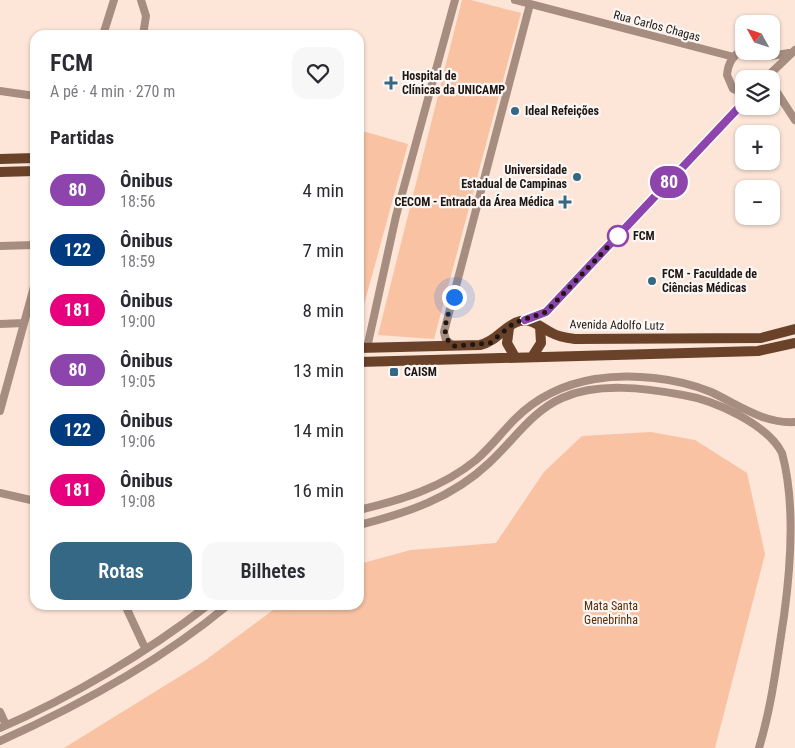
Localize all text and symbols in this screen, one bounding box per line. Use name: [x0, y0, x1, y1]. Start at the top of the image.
street label: Rua Carlos Chagas: [612, 8, 702, 44]
north arrow: [735, 15, 780, 60]
map controls: [735, 15, 780, 225]
button: heart: [292, 47, 344, 99]
text: FCM: [50, 49, 93, 77]
place label: Hospital de Clínicas da UNICAMP: [402, 69, 505, 97]
button: layers: [735, 70, 780, 115]
marker: Hospital de Clínicas da UNICAMP: [384, 76, 398, 90]
text: A pé · 4 min · 270 m: [50, 82, 175, 101]
place label: Ideal Refeições: [525, 104, 600, 118]
marker: Ideal Refeições: [509, 105, 521, 117]
button: +: [735, 125, 780, 170]
text: Partidas: [50, 126, 114, 149]
place label: Universidade Estadual de Campinas: [461, 163, 568, 191]
line badge: 80: [646, 166, 692, 198]
text: Ônibus: [120, 169, 173, 192]
marker: Universidade Estadual de Campinas: [571, 171, 583, 183]
text: 80: [660, 171, 678, 192]
text: 80: [68, 179, 87, 200]
text: 4 min: [302, 179, 344, 202]
button: −: [735, 180, 780, 225]
text: 18:56: [120, 192, 155, 211]
place label: CECOM - Entrada da Área Médica: [394, 194, 554, 209]
marker: CECOM - Entrada da Área Médica: [558, 195, 572, 209]
marker: FCM: [607, 225, 629, 247]
text: Ônibus: [120, 229, 173, 252]
place label: FCM: [633, 229, 655, 243]
text: 122: [64, 239, 91, 260]
text: 7 min: [302, 239, 344, 262]
text: 18:59: [120, 252, 155, 271]
place label: FCM - Faculdade de Ciências Médicas: [662, 267, 757, 295]
marker: FCM - Faculdade de Ciências Médicas: [646, 275, 658, 287]
your location: [442, 285, 467, 310]
text: Ônibus: [120, 289, 173, 312]
text: 181: [64, 299, 91, 320]
text: 8 min: [302, 299, 344, 322]
text: 19:00: [120, 312, 155, 331]
street label: Avenida Adolfo Lutz: [570, 317, 664, 333]
text: Ônibus: [120, 349, 173, 372]
text: 80: [68, 359, 87, 380]
text: 13 min: [293, 359, 344, 382]
place label: CAISM: [404, 365, 437, 379]
marker: CAISM: [388, 366, 400, 378]
text: 19:05: [120, 372, 155, 391]
text: Ônibus: [120, 409, 173, 432]
text: 122: [64, 419, 91, 440]
text: 14 min: [293, 419, 344, 442]
text: 19:06: [120, 432, 155, 451]
text: Ônibus: [120, 469, 173, 492]
text: 181: [64, 479, 91, 500]
text: 16 min: [293, 479, 344, 502]
text: 19:08: [120, 492, 155, 511]
button: Rotas: [50, 542, 192, 600]
button: Bilhetes: [202, 542, 344, 600]
park label: Mata Santa Genebrinha: [584, 599, 638, 627]

